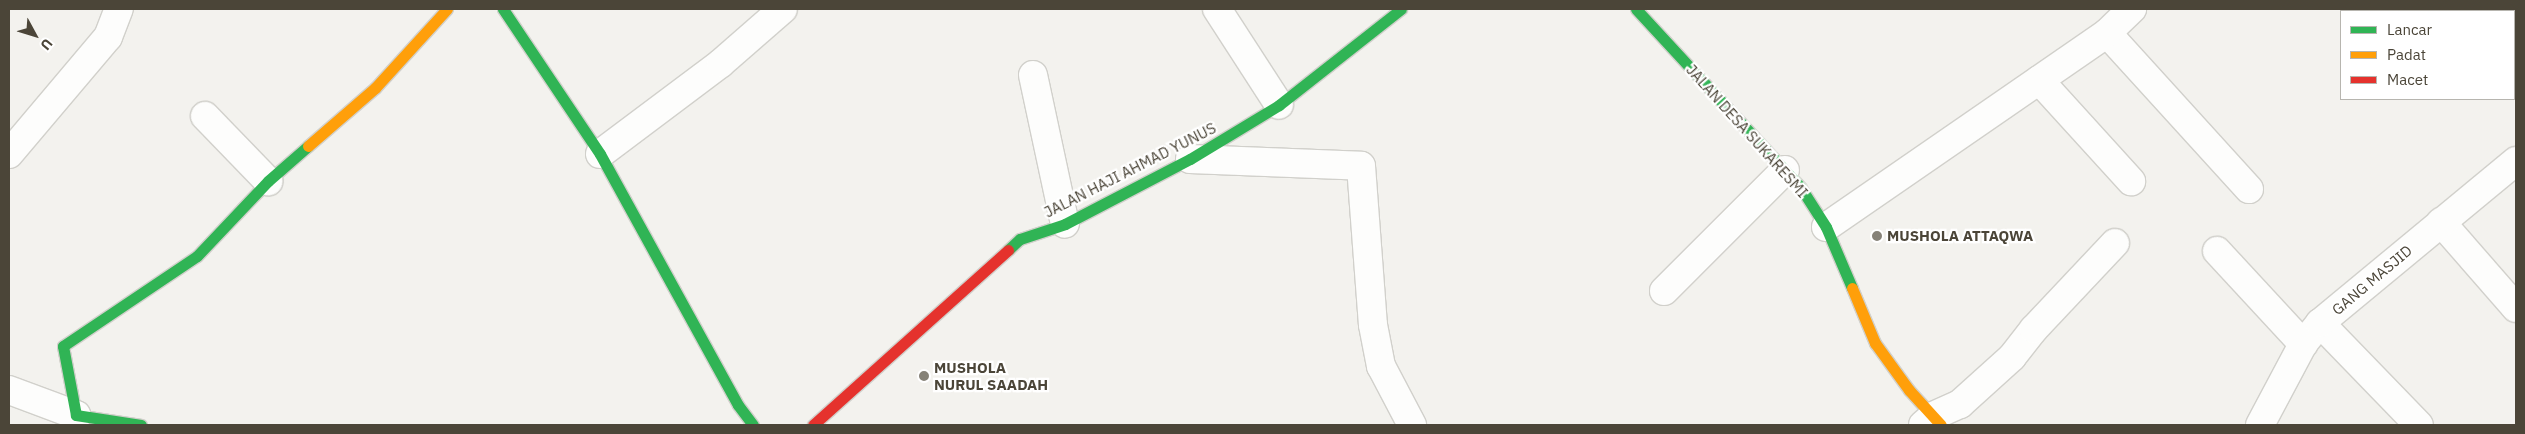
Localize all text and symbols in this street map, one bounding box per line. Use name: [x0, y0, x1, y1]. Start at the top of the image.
north arrow: [10, 10, 60, 60]
legend: [2340, 10, 2515, 100]
text: Lancar: [2387, 20, 2432, 39]
text: U: [37, 35, 57, 54]
text: Padat: [2387, 45, 2426, 64]
street label: JALAN DESA SUKARESMI: [1683, 61, 1811, 201]
text: Macet: [2387, 70, 2428, 89]
street label: JALAN HAJI AHMAD YUNUS: [1041, 119, 1219, 221]
place label: MUSHOLA ATTAQWA: [1887, 227, 2033, 245]
marker: MUSHOLA ATTAQWA: [1871, 230, 1883, 242]
street label: GANG MASJID: [2328, 241, 2416, 319]
place label: MUSHOLA NURUL SAADAH: [934, 358, 1048, 393]
marker: MUSHOLA NURUL SAADAH: [918, 370, 930, 382]

